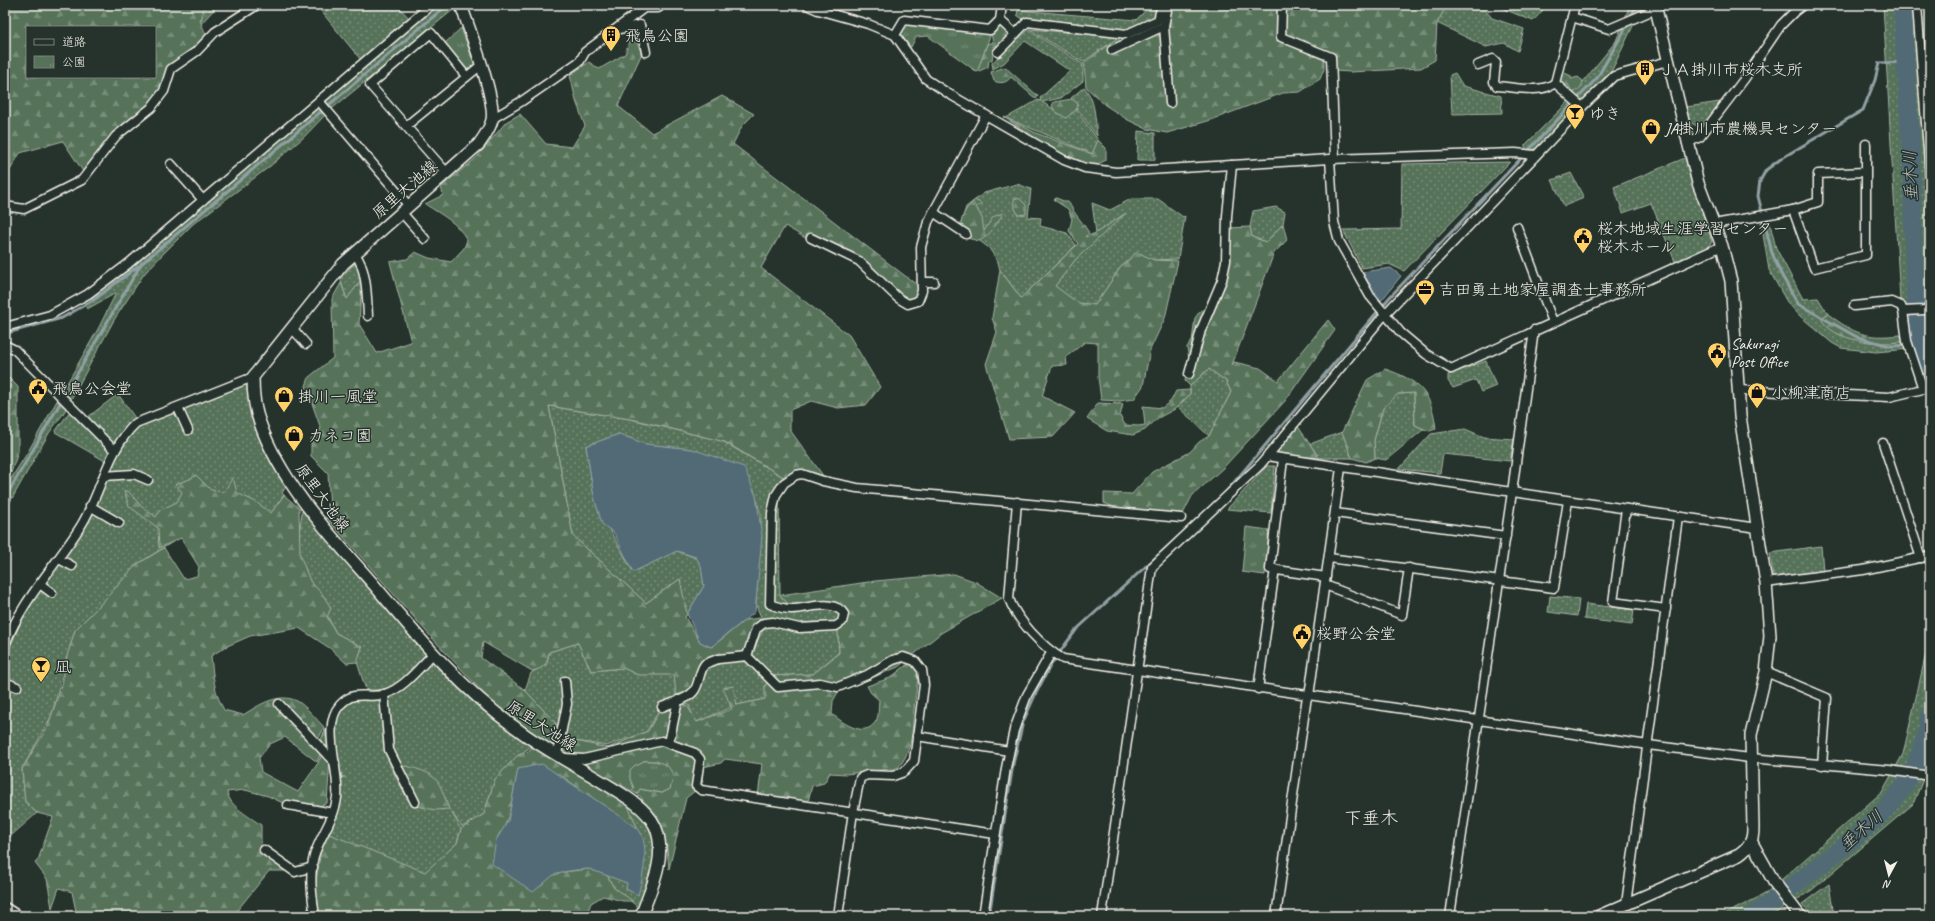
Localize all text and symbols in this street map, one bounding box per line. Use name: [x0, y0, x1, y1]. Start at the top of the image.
building icon: 飛鳥公園: [600, 24, 622, 52]
legend: [26, 26, 156, 78]
place label: 飛鳥公園: [625, 26, 689, 46]
text: 道路: [62, 34, 86, 50]
text: 公園: [62, 54, 86, 70]
building icon: ＪＡ掛川市桜木支所: [1634, 58, 1656, 86]
place label: ＪＡ掛川市桜木支所: [1659, 60, 1803, 80]
bar icon: ゆき: [1564, 102, 1586, 130]
place label: ゆき: [1589, 104, 1621, 124]
shop icon: JA掛川市農機具センター: [1640, 117, 1662, 145]
place label: JA掛川市農機具センター: [1664, 119, 1837, 139]
water label: 垂木川: [1899, 150, 1922, 202]
street label: 原里大池線: [368, 156, 441, 224]
place label: 桜木地域生涯学習センター 桜木ホール: [1597, 219, 1788, 257]
public building icon: 桜木地域生涯学習センター 桜木ホール: [1572, 226, 1594, 254]
office icon: 吉田勇土地家屋調査士事務所: [1414, 278, 1436, 306]
place label: 吉田勇土地家屋調査士事務所: [1439, 280, 1647, 300]
place label: Sakuragi Post Office: [1731, 334, 1790, 372]
public building icon: Sakuragi Post Office: [1706, 341, 1728, 369]
public building icon: 飛鳥公会堂: [27, 377, 49, 405]
place label: 飛鳥公会堂: [52, 379, 132, 399]
shop icon: 小柳津商店: [1746, 381, 1768, 409]
place label: 小柳津商店: [1771, 383, 1851, 403]
shop icon: 掛川一風堂: [273, 385, 295, 413]
place label: 掛川一風堂: [298, 387, 378, 407]
shop icon: カネコ園: [283, 424, 305, 452]
place label: カネコ園: [308, 426, 372, 446]
street label: 原里大池線: [291, 459, 354, 536]
public building icon: 桜野公会堂: [1291, 622, 1313, 650]
place label: 桜野公会堂: [1316, 624, 1396, 644]
bar icon: 凪: [30, 655, 52, 683]
place label: 凪: [55, 657, 71, 677]
street label: 原里大池線: [502, 696, 580, 756]
water label: 垂木川: [1835, 806, 1887, 855]
district label: 下垂木: [1344, 807, 1398, 829]
north arrow: [1869, 855, 1909, 895]
text: N: [1881, 877, 1892, 892]

